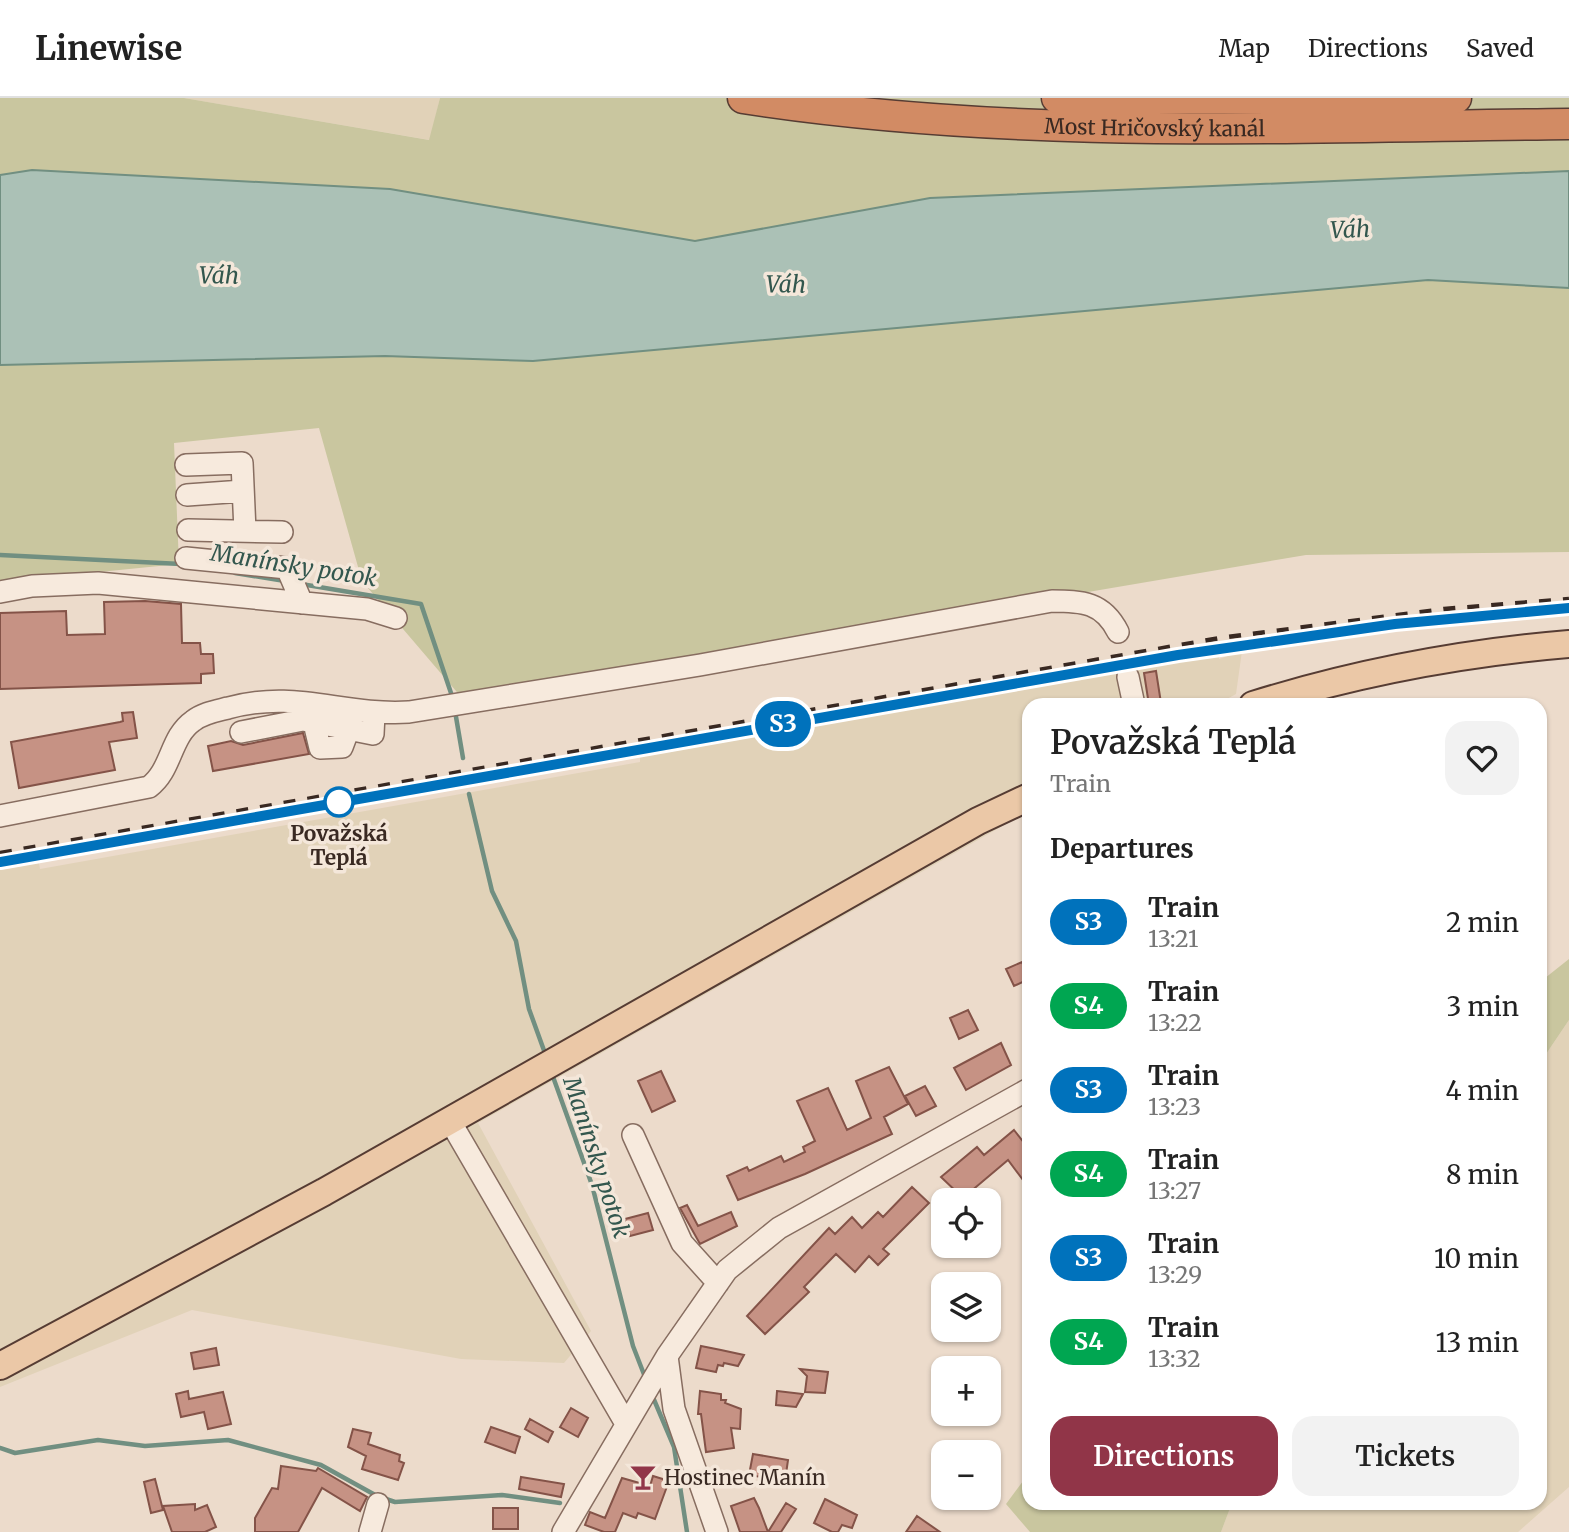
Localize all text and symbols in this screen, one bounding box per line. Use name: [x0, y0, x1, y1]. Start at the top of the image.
text: Linewise: [35, 28, 182, 69]
text: Map: [1219, 33, 1270, 64]
text: Directions: [1308, 33, 1428, 64]
text: Saved: [1466, 33, 1534, 64]
street label: Most Hričovský kanál: [1044, 112, 1265, 142]
water label: Váh: [1329, 214, 1371, 244]
water label: Váh: [199, 260, 239, 290]
water label: Váh: [766, 269, 806, 299]
water label: Manínsky potok: [208, 537, 380, 593]
line badge: S3: [752, 701, 814, 747]
text: S3: [769, 708, 797, 739]
button: heart: [1445, 721, 1519, 795]
text: Považská Teplá: [1050, 722, 1296, 763]
text: Train: [1050, 769, 1111, 798]
marker: Považská Teplá: [324, 787, 354, 817]
place label: Považská Teplá: [290, 820, 388, 871]
text: Departures: [1050, 832, 1194, 865]
text: Train: [1148, 891, 1219, 924]
text: S3: [1075, 906, 1103, 937]
text: 2 min: [1446, 906, 1519, 939]
text: 13:21: [1148, 924, 1198, 953]
text: Train: [1148, 975, 1219, 1008]
text: S4: [1073, 990, 1104, 1021]
text: 3 min: [1447, 990, 1519, 1023]
text: 13:22: [1148, 1008, 1202, 1037]
text: Train: [1148, 1059, 1219, 1092]
water label: Manínsky potok: [557, 1072, 637, 1242]
text: S3: [1075, 1074, 1103, 1105]
text: 4 min: [1445, 1074, 1519, 1107]
text: 13:23: [1148, 1092, 1201, 1121]
text: Train: [1148, 1143, 1219, 1176]
text: S4: [1073, 1158, 1104, 1189]
text: 8 min: [1446, 1158, 1519, 1191]
text: 13:27: [1148, 1176, 1201, 1205]
map controls: [931, 1188, 1001, 1510]
button: locate: [931, 1188, 1001, 1258]
text: Train: [1148, 1227, 1219, 1260]
text: S3: [1075, 1242, 1103, 1273]
text: 10 min: [1434, 1242, 1519, 1275]
text: 13:29: [1148, 1260, 1202, 1289]
button: layers: [931, 1272, 1001, 1342]
text: Train: [1148, 1311, 1219, 1344]
text: S4: [1073, 1326, 1104, 1357]
text: 13 min: [1435, 1326, 1519, 1359]
text: 13:32: [1148, 1344, 1201, 1373]
button: +: [931, 1356, 1001, 1426]
button: Directions: [1050, 1416, 1278, 1496]
button: Tickets: [1292, 1416, 1519, 1496]
button: −: [931, 1440, 1001, 1510]
bar icon: Hostinec Manín: [628, 1462, 658, 1492]
place label: Hostinec Manín: [664, 1464, 826, 1491]

